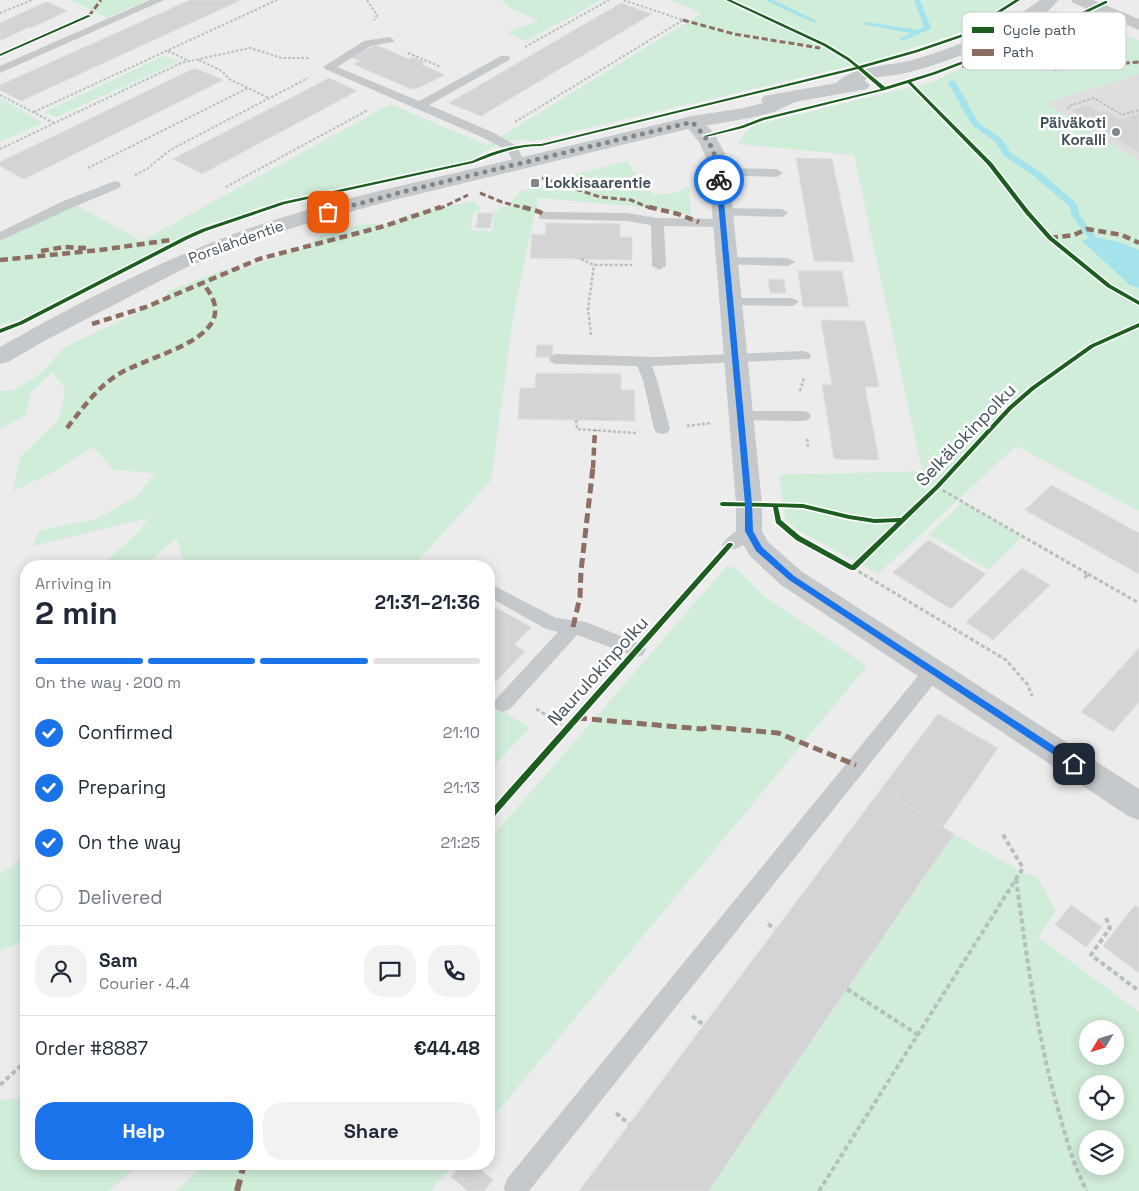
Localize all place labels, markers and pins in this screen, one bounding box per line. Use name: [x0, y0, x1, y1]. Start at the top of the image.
place label: Päiväkoti Koralli: [1040, 113, 1106, 149]
marker: Päiväkoti Koralli: [1110, 126, 1122, 138]
place label: Lokkisaarentie: [545, 173, 652, 192]
marker: Lokkisaarentie: [529, 177, 541, 189]
pin: [307, 191, 349, 233]
pin: [1053, 743, 1095, 785]

